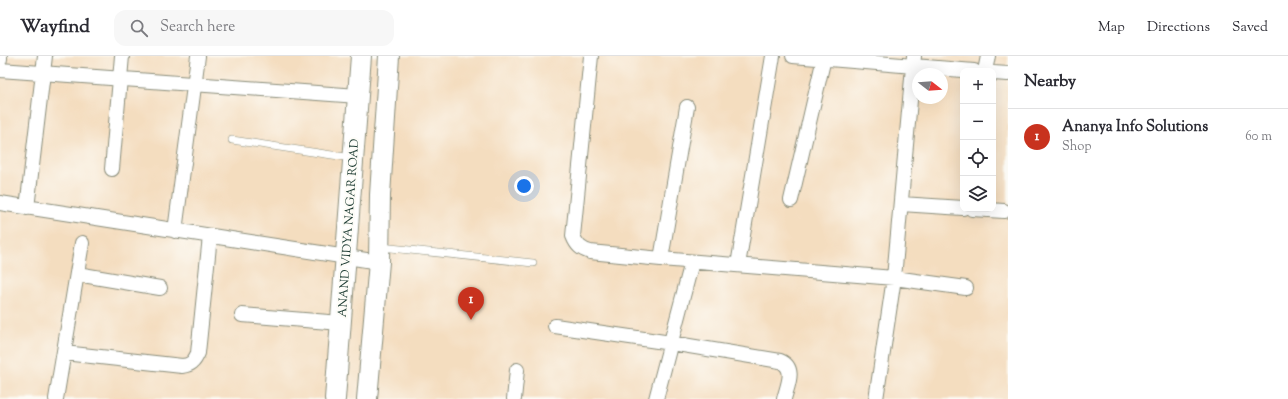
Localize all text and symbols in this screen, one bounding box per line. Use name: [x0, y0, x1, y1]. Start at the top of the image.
search box: [114, 10, 394, 46]
text: Wayfind: [20, 14, 90, 41]
icon: search: [128, 17, 150, 39]
text: Search here: [160, 17, 235, 38]
text: Map: [1098, 18, 1125, 38]
text: Directions: [1147, 18, 1210, 38]
text: Saved: [1232, 18, 1268, 38]
north arrow: [912, 68, 948, 104]
map controls: [960, 68, 996, 212]
button: +: [960, 68, 996, 104]
text: Nearby: [1024, 70, 1076, 94]
button: −: [960, 104, 996, 140]
text: Ananya Info Solutions: [1062, 117, 1208, 138]
text: 1: [1035, 128, 1039, 146]
text: 60 m: [1245, 128, 1272, 146]
street label: ANAND VIDYA NAGAR ROAD: [334, 138, 364, 318]
text: Shop: [1062, 138, 1091, 156]
button: locate: [960, 140, 996, 176]
your location: [514, 176, 534, 196]
button: layers: [960, 176, 996, 212]
pin: 1: [458, 287, 484, 320]

